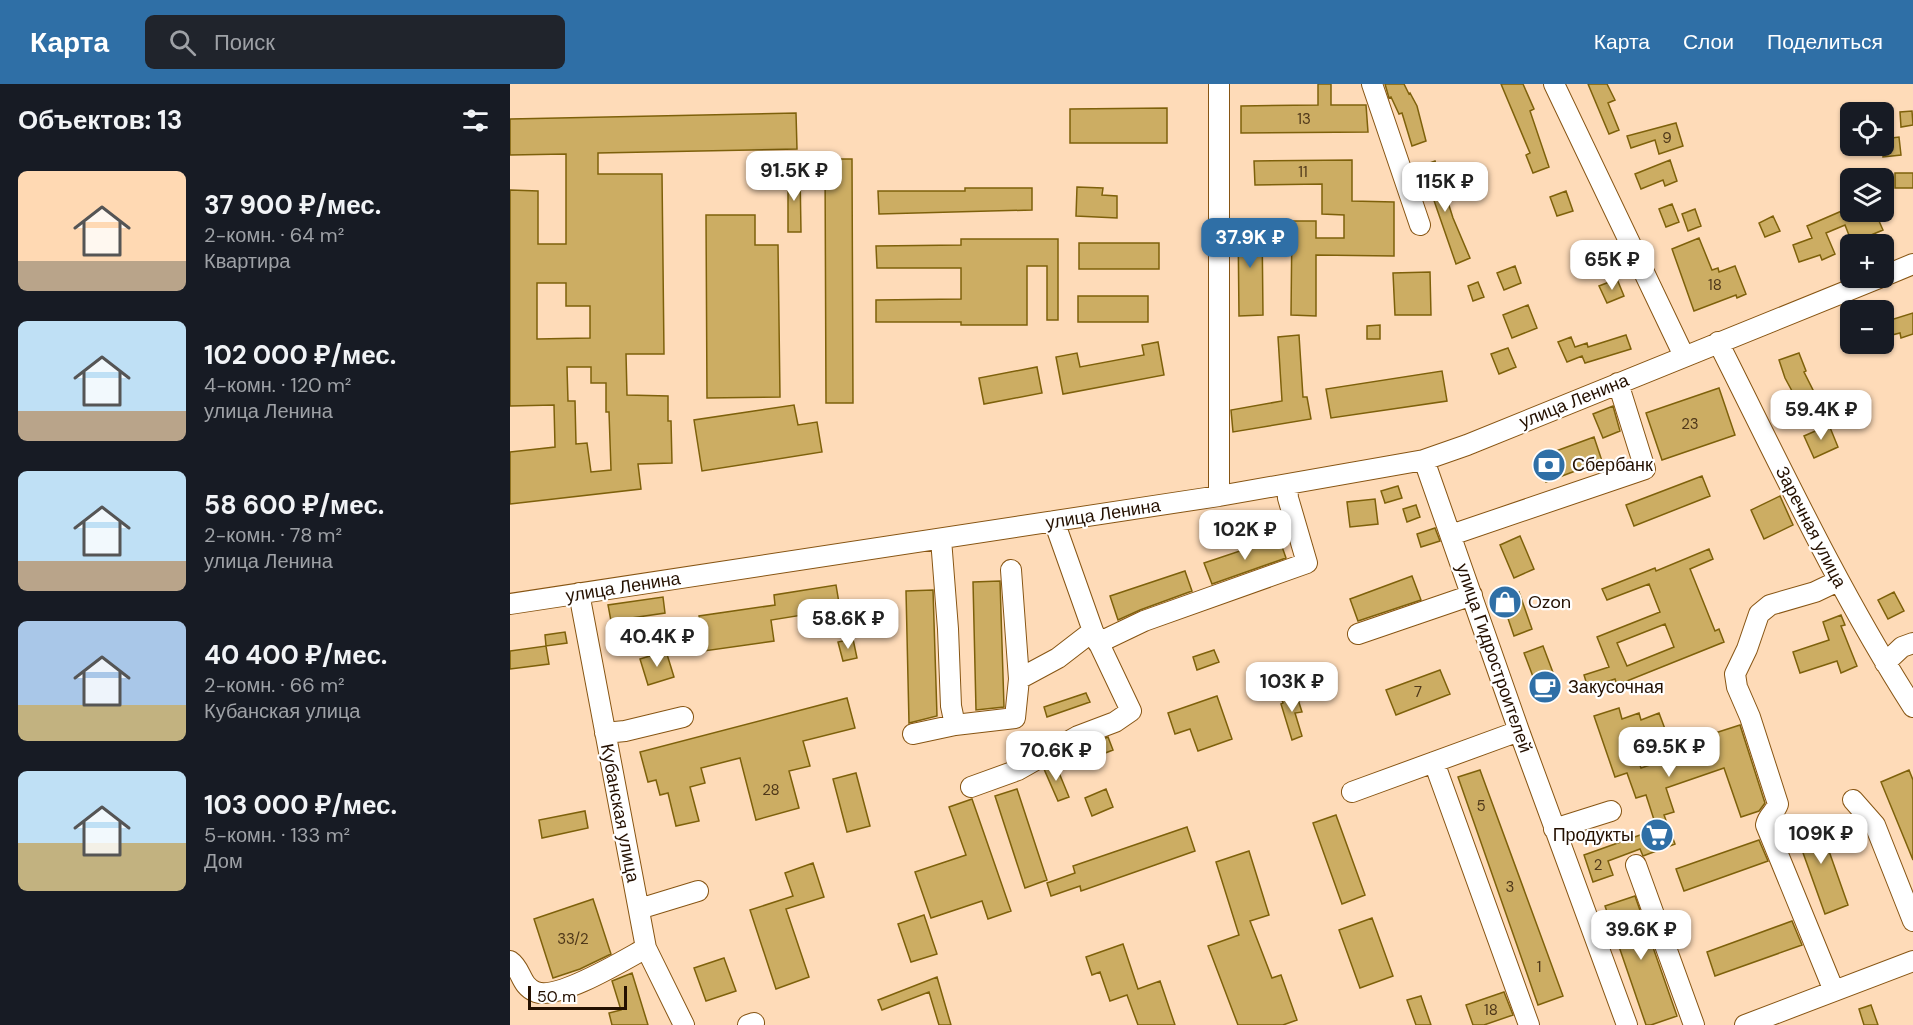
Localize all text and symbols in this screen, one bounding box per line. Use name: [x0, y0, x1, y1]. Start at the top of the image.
search box: [145, 15, 565, 69]
text: Карта: [30, 24, 109, 61]
icon: search: [166, 26, 199, 59]
text: Поиск: [214, 28, 275, 57]
text: Карта: [1594, 28, 1650, 56]
text: Слои: [1683, 28, 1734, 56]
text: Поделиться: [1767, 28, 1883, 56]
map controls: [1840, 102, 1894, 354]
button: locate: [1840, 102, 1894, 156]
text: Объектов: 13: [18, 103, 182, 137]
icon: filters: [459, 104, 492, 137]
house number: 13: [1297, 109, 1311, 129]
house number: 9: [1662, 128, 1672, 148]
pin: 91.5K ₽: [739, 151, 849, 202]
text: 91.5K ₽: [760, 157, 828, 183]
house number: 11: [1298, 162, 1308, 182]
pin: 115K ₽: [1396, 162, 1494, 213]
text: 115K ₽: [1416, 168, 1474, 194]
button: layers: [1840, 168, 1894, 222]
text: 37 900 ₽/мес.: [204, 188, 381, 222]
icon: home: [66, 195, 138, 267]
pin: 37.9K ₽: [1195, 218, 1305, 269]
text: 2-комн. · 64 m²: [204, 222, 344, 248]
text: 37.9K ₽: [1215, 224, 1285, 250]
button: +: [1840, 234, 1894, 288]
pin: 65K ₽: [1570, 240, 1654, 291]
text: 65K ₽: [1584, 246, 1640, 272]
text: Квартира: [204, 248, 290, 274]
house number: 18: [1708, 275, 1722, 295]
button: −: [1840, 300, 1894, 354]
text: 102 000 ₽/мес.: [204, 338, 396, 372]
icon: home: [66, 345, 138, 417]
street label: улица Ленина: [1516, 368, 1633, 434]
text: 4-комн. · 120 m²: [204, 372, 351, 398]
pin: 59.4K ₽: [1766, 390, 1876, 441]
text: 59.4K ₽: [1785, 396, 1857, 422]
text: улица Ленина: [204, 398, 333, 424]
house number: 23: [1681, 414, 1699, 434]
bank icon: Сбербанк: [1531, 447, 1567, 483]
place label: Сбербанк: [1572, 453, 1653, 477]
street label: Заречная улица: [1770, 462, 1852, 593]
text: 58 600 ₽/мес.: [204, 488, 384, 522]
street label: улица Ленина: [1044, 493, 1163, 535]
icon: home: [66, 495, 138, 567]
pin: 102K ₽: [1196, 510, 1294, 561]
text: 102K ₽: [1213, 516, 1277, 542]
text: 2-комн. · 78 m²: [204, 522, 342, 548]
text: улица Ленина: [204, 548, 333, 574]
street label: улица Гидростроителей: [1450, 560, 1538, 756]
street label: улица Ленина: [564, 566, 683, 608]
shop icon: Ozon: [1487, 584, 1523, 620]
place label: Ozon: [1528, 590, 1571, 614]
pin: 58.6K ₽: [793, 599, 903, 650]
text: 58.6K ₽: [811, 605, 885, 631]
pin: 40.4K ₽: [602, 617, 712, 668]
text: 40.4K ₽: [619, 623, 695, 649]
text: 40 400 ₽/мес.: [204, 638, 387, 672]
icon: home: [66, 645, 138, 717]
pin: 103K ₽: [1243, 662, 1341, 713]
text: 103K ₽: [1260, 668, 1324, 694]
cafe icon: Закусочная: [1527, 669, 1563, 705]
text: 2-комн. · 66 m²: [204, 672, 345, 698]
place label: Закусочная: [1568, 675, 1664, 699]
house number: 7: [1414, 682, 1422, 702]
text: Кубанская улица: [204, 698, 360, 724]
pin: 69.5K ₽: [1614, 727, 1724, 778]
pin: 70.6K ₽: [1001, 731, 1111, 782]
text: 69.5K ₽: [1633, 733, 1705, 759]
text: 70.6K ₽: [1020, 737, 1092, 763]
street label: Кубанская улица: [595, 742, 645, 885]
house number: 28: [762, 780, 780, 800]
text: 103 000 ₽/мес.: [204, 788, 397, 822]
icon: home: [66, 795, 138, 867]
house number: 5: [1476, 796, 1486, 816]
pin: 109K ₽: [1772, 814, 1870, 865]
supermarket icon: Продукты: [1639, 817, 1675, 853]
text: 109K ₽: [1789, 820, 1853, 846]
text: 5-комн. · 133 m²: [204, 822, 350, 848]
place label: Продукты: [1553, 823, 1634, 847]
text: Дом: [204, 848, 243, 874]
house number: 2: [1594, 855, 1602, 875]
house number: 3: [1506, 877, 1514, 897]
pin: 39.6K ₽: [1586, 910, 1696, 961]
text: 39.6K ₽: [1605, 916, 1677, 942]
house number: 33/2: [557, 929, 589, 949]
house number: 1: [1537, 957, 1541, 977]
scale bar: [528, 983, 627, 1010]
text: 50 m: [537, 986, 576, 1007]
house number: 18: [1484, 1000, 1498, 1020]

